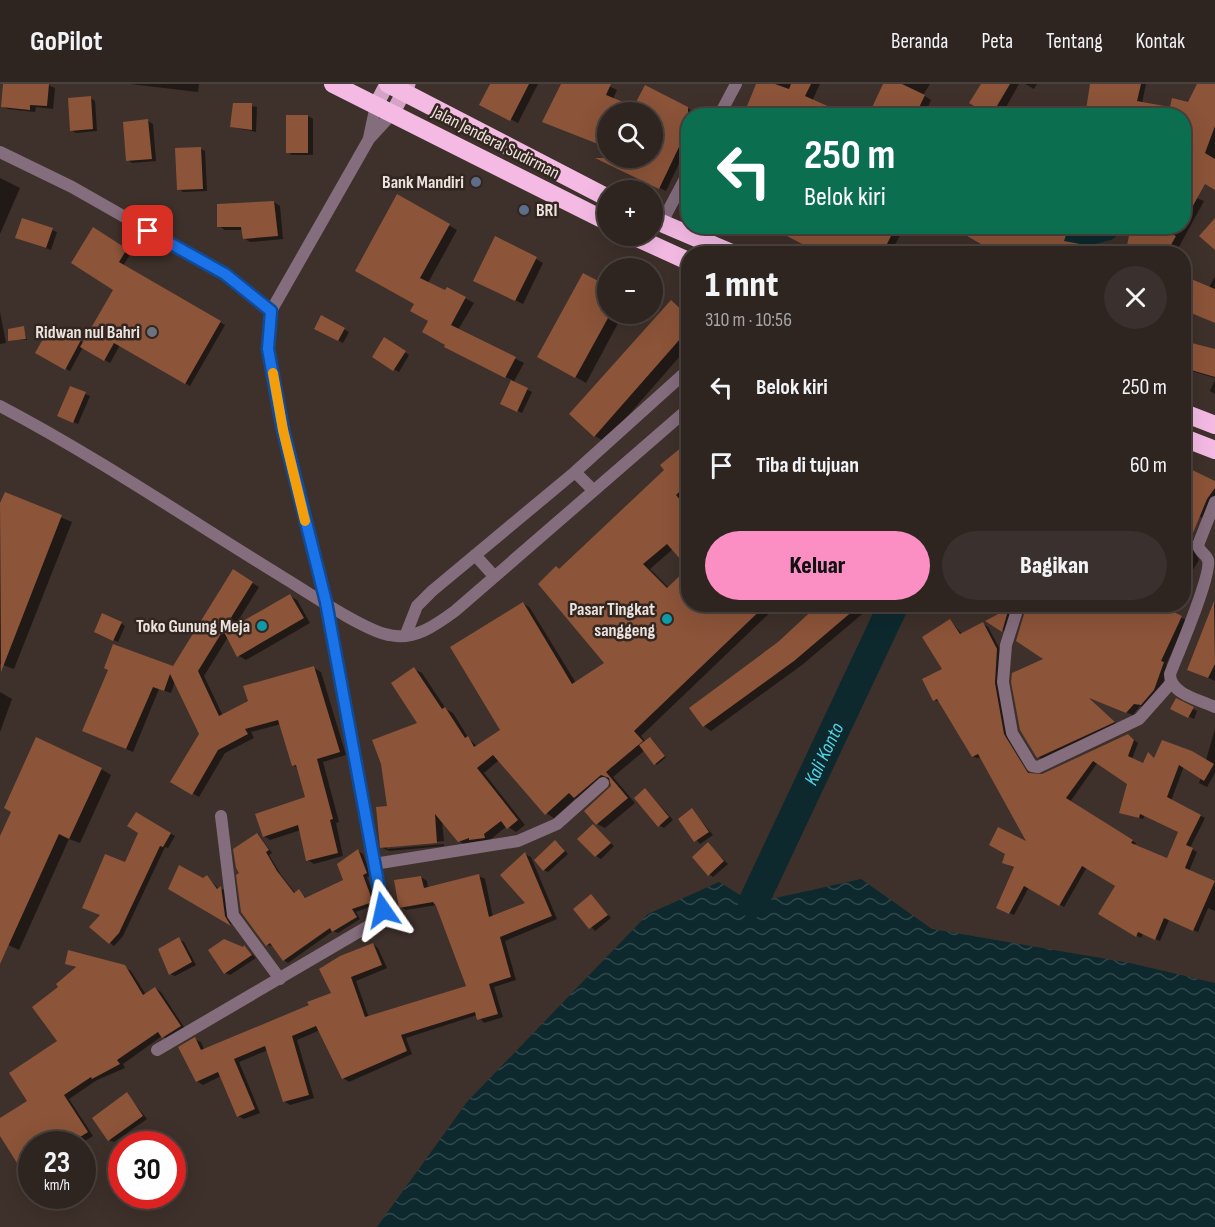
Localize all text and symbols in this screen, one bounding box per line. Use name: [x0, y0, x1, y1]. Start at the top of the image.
text: GoPilot: [30, 25, 102, 58]
text: Beranda: [891, 29, 948, 54]
text: Peta: [981, 29, 1013, 54]
text: Tentang: [1046, 29, 1103, 54]
text: Kontak: [1136, 29, 1185, 54]
street label: Jalan Jenderal Sudirman: [428, 101, 563, 184]
map controls: [597, 102, 663, 324]
button: search: [597, 102, 663, 168]
text: 250 m: [804, 130, 895, 181]
icon: left: [705, 132, 783, 210]
place label: Bank Mandiri: [382, 172, 464, 193]
marker: Bank Mandiri: [469, 175, 483, 189]
button: +: [597, 180, 663, 246]
text: Belok kiri: [804, 181, 886, 213]
place label: BRI: [536, 200, 557, 221]
marker: BRI: [517, 203, 531, 217]
pin: [122, 205, 173, 256]
icon: arrive: [131, 214, 164, 247]
button: −: [597, 258, 663, 324]
text: 1 mnt: [705, 264, 778, 307]
button: close: [1104, 266, 1167, 329]
text: 310 m · 10:56: [705, 308, 792, 332]
place label: Ridwan nul Bahri: [35, 322, 140, 343]
marker: Ridwan nul Bahri: [145, 325, 159, 339]
icon: left: [705, 371, 738, 404]
text: Belok kiri: [756, 374, 828, 401]
text: 250 m: [1122, 374, 1167, 401]
icon: arrive: [705, 449, 738, 482]
text: Tiba di tujuan: [756, 452, 859, 479]
text: 60 m: [1130, 452, 1167, 479]
button: Keluar: [705, 531, 930, 600]
button: Bagikan: [942, 531, 1167, 600]
place label: Pasar Tingkat sanggeng: [569, 599, 655, 641]
marker: Pasar Tingkat sanggeng: [660, 612, 674, 626]
place label: Toko Gunung Meja: [136, 616, 250, 637]
marker: Toko Gunung Meja: [255, 619, 269, 633]
water label: Kali Konto: [799, 719, 849, 789]
position arrow: [351, 878, 415, 942]
speed limit sign: 30: [108, 1131, 186, 1209]
text: 23: [44, 1145, 70, 1181]
text: km/h: [44, 1176, 70, 1195]

